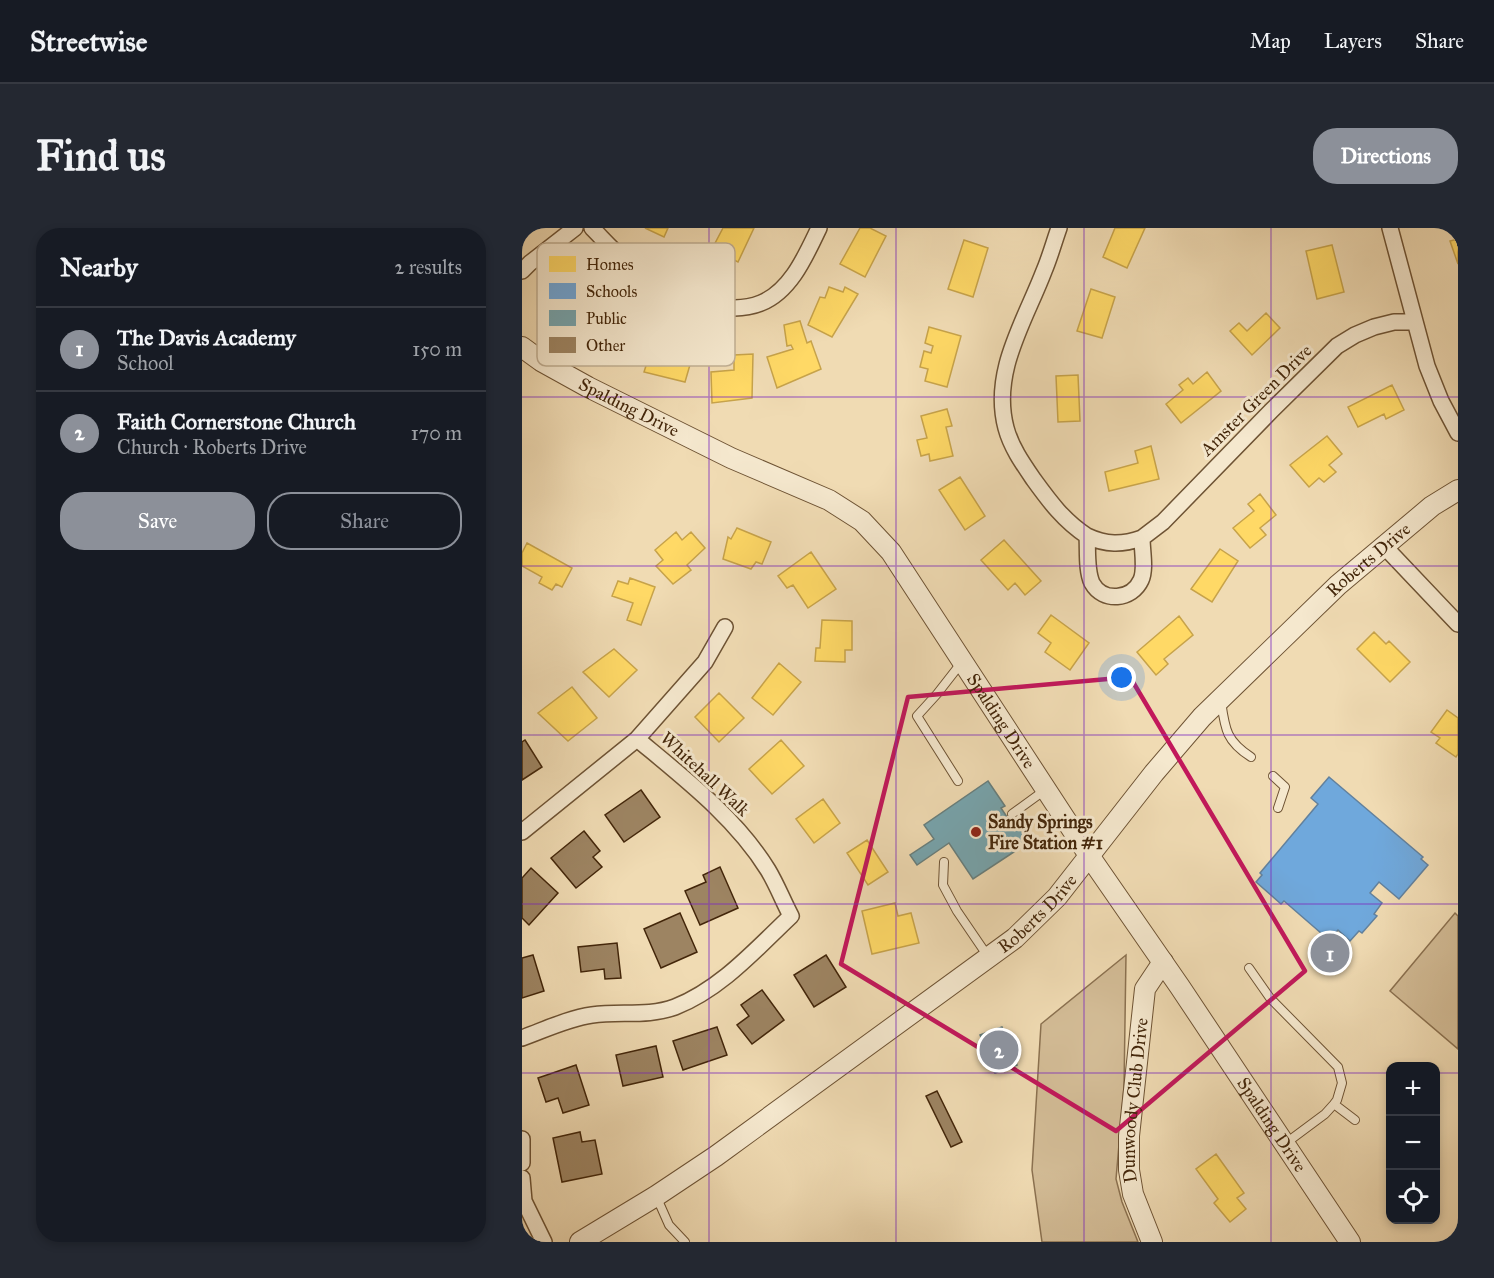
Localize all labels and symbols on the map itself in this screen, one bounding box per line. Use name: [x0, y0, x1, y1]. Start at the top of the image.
legend: [537, 243, 735, 366]
text: Homes: [586, 255, 634, 274]
text: Schools: [586, 282, 637, 301]
text: Public: [586, 309, 627, 328]
text: Other: [586, 336, 625, 355]
street label: Amster Green Drive: [1195, 340, 1316, 461]
street label: Spalding Drive: [575, 373, 683, 442]
street label: Roberts Drive: [1322, 518, 1415, 601]
your location: [1107, 663, 1136, 692]
street label: Spalding Drive: [962, 669, 1040, 773]
street label: Whitehall Walk: [656, 727, 755, 821]
place label: Sandy Springs Fire Station #1: [988, 811, 1103, 854]
marker: Sandy Springs Fire Station #1: [969, 825, 983, 839]
street label: Roberts Drive: [994, 870, 1082, 958]
pin: 1: [1310, 930, 1350, 976]
street label: Dunwoody Club Drive: [1118, 1017, 1153, 1184]
pin: 2: [980, 1028, 1018, 1072]
street label: Spalding Drive: [1232, 1073, 1311, 1176]

